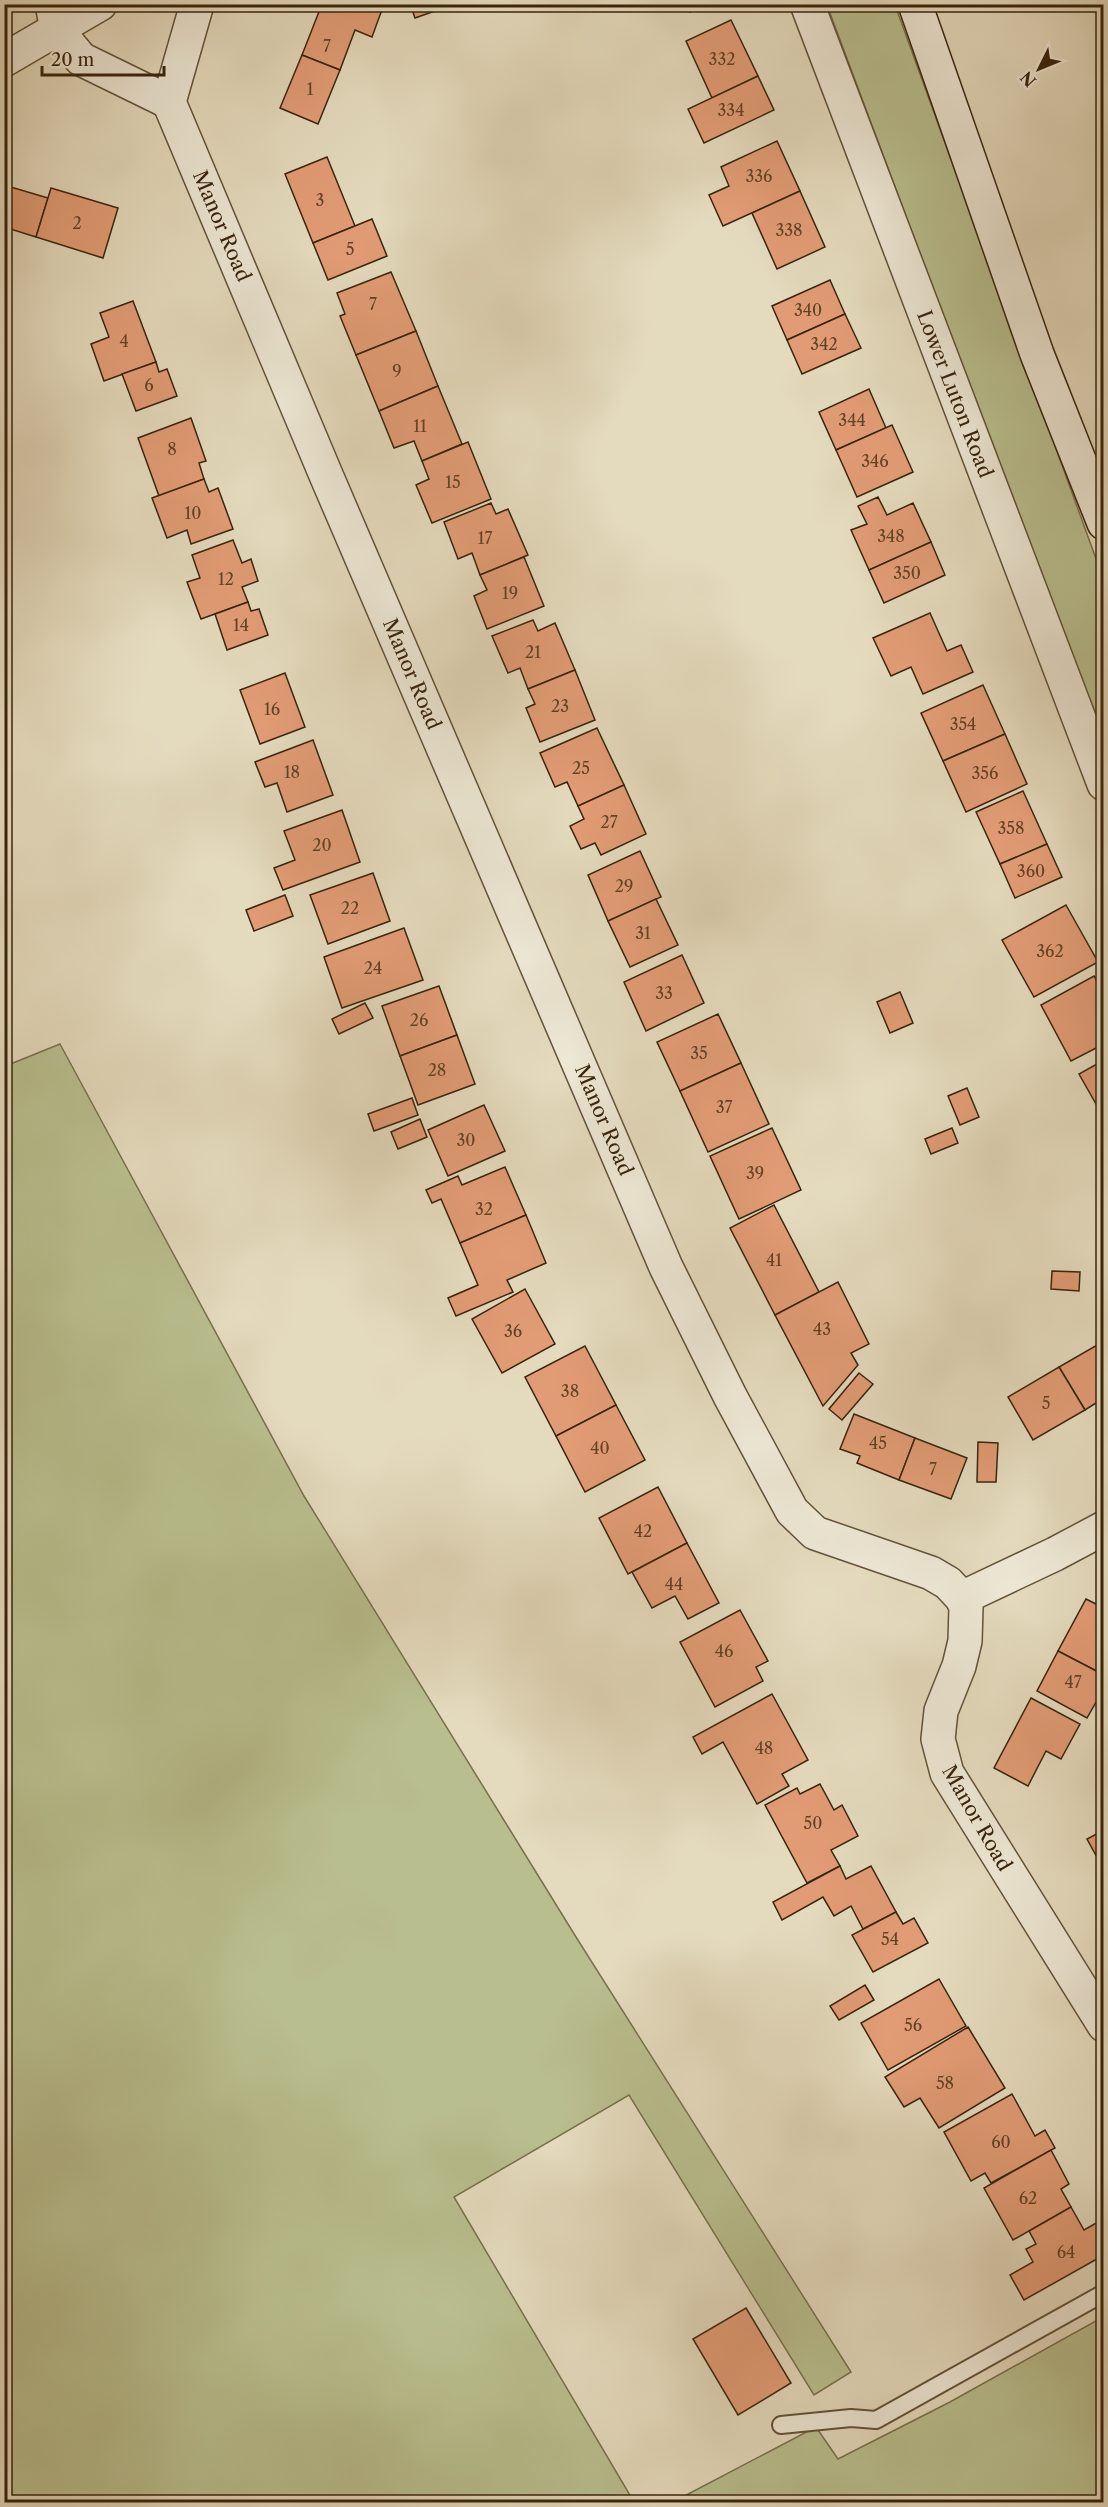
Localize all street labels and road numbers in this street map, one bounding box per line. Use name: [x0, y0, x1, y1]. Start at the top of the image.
street label: Manor Road: [188, 167, 256, 285]
street label: Lower Luton Road: [912, 307, 998, 481]
street label: Manor Road: [378, 615, 446, 733]
street label: Manor Road: [570, 1061, 638, 1179]
street label: Manor Road: [937, 1761, 1017, 1875]

